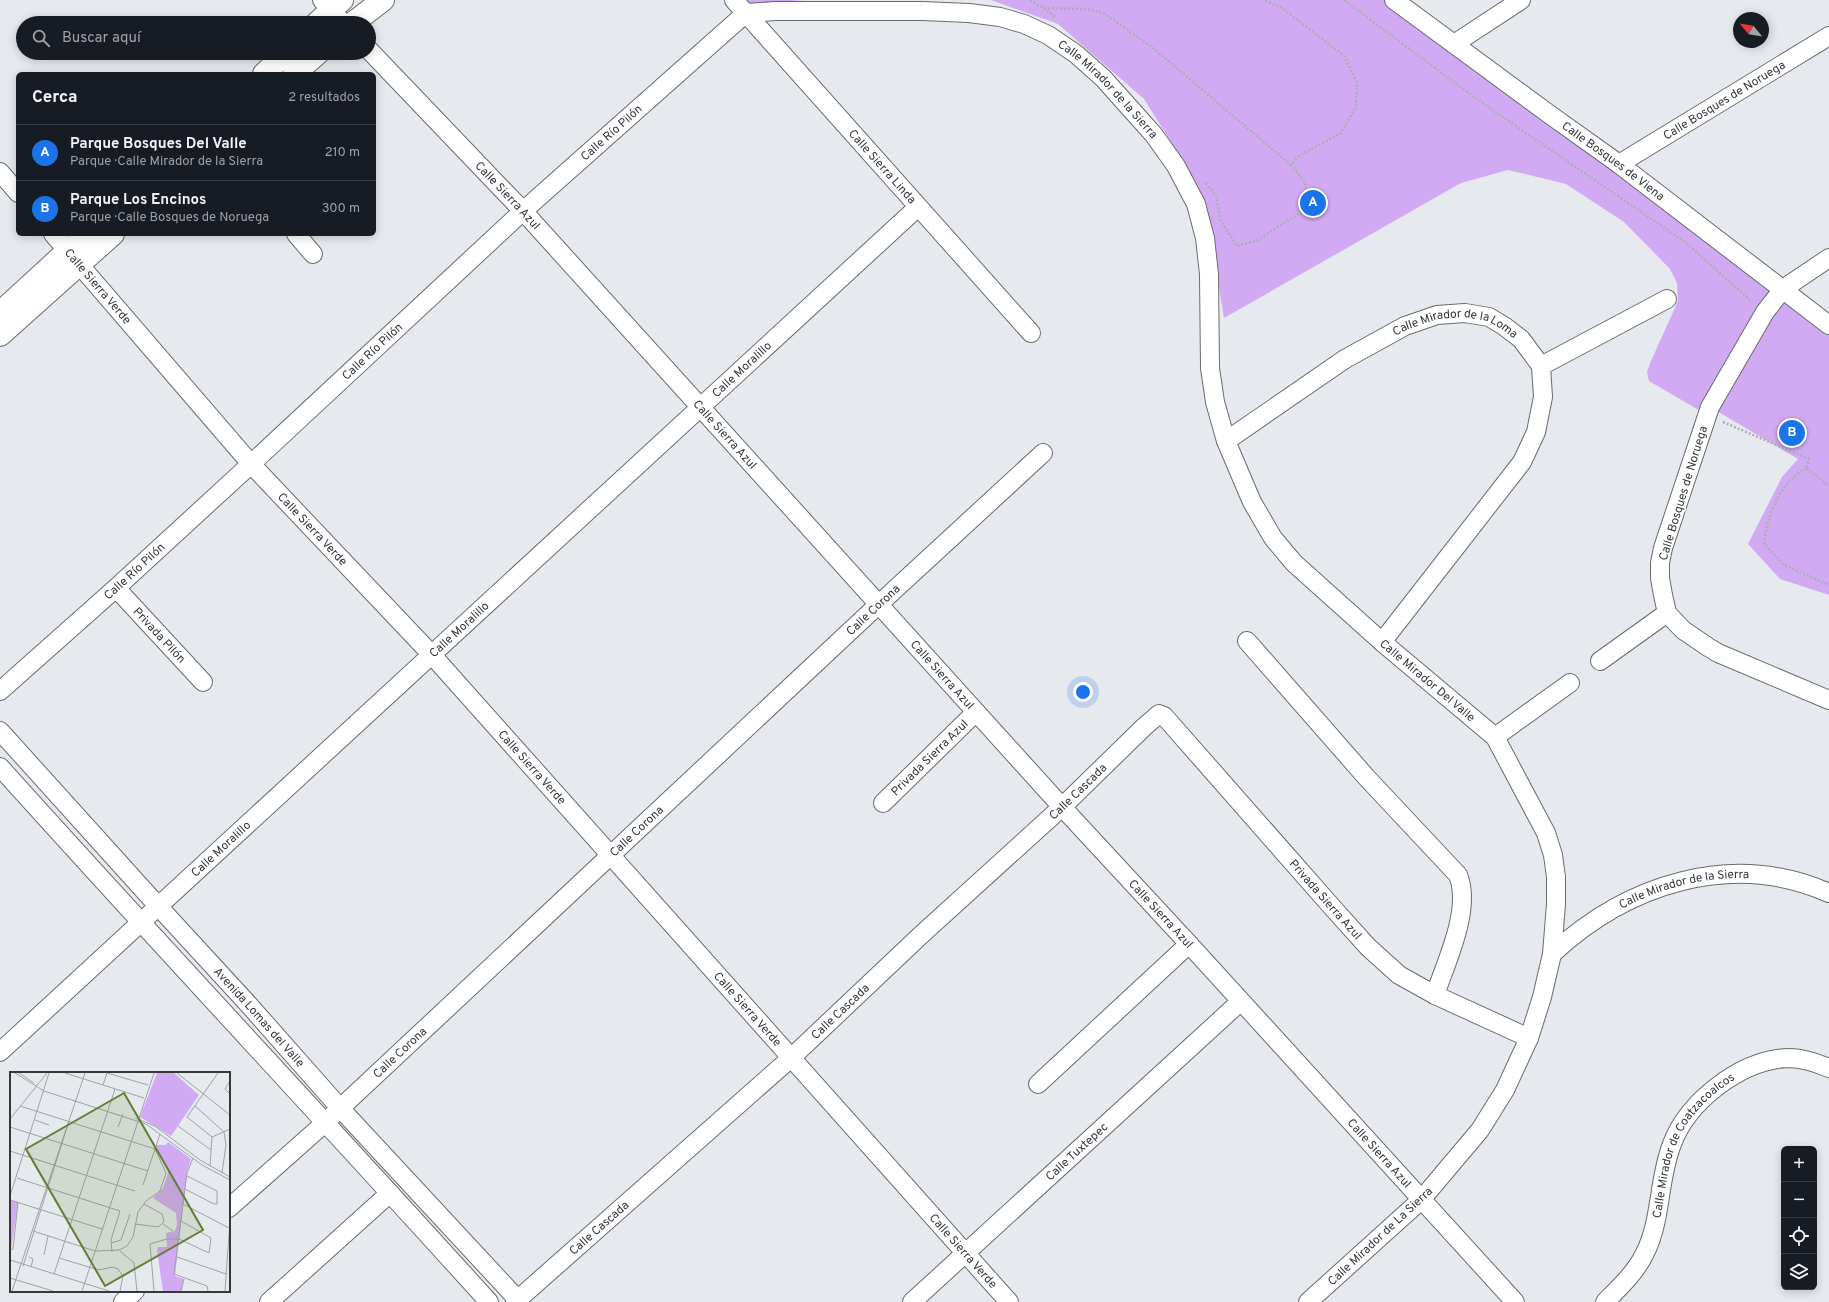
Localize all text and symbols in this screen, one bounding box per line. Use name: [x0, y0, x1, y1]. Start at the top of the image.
north arrow: [1733, 12, 1769, 48]
search box: [16, 16, 376, 60]
icon: search: [30, 27, 52, 49]
text: Buscar aquí: [62, 29, 141, 48]
street label: Calle Mirador de la Sierra: [1054, 37, 1161, 143]
street label: Calle Bosques de Noruega: [1660, 57, 1789, 144]
text: Cerca: [32, 87, 78, 109]
text: 2 resultados: [288, 90, 360, 106]
street label: Calle Río Pilón: [578, 102, 646, 165]
street label: Calle Bosques de Viena: [1558, 118, 1667, 205]
street label: Calle Sierra Linda: [844, 127, 919, 208]
text: Parque Bosques Del Valle: [70, 135, 247, 154]
text: A: [40, 145, 50, 161]
text: 210 m: [325, 145, 360, 161]
text: Parque · Calle Mirador de la Sierra: [70, 154, 263, 170]
street label: Calle Sierra Azul: [471, 158, 543, 234]
pin: A: [1300, 188, 1326, 218]
text: Parque Los Encinos: [70, 191, 206, 210]
text: B: [41, 201, 49, 217]
text: 300 m: [322, 201, 360, 217]
text: Parque · Calle Bosques de Noruega: [70, 210, 269, 226]
street label: Calle Sierra Verde: [60, 246, 134, 328]
text: Calle Mirador de la Loma: [1390, 306, 1521, 343]
street label: Calle Río Pilón: [339, 320, 407, 384]
street label: Calle Mirador de la Loma: [1388, 329, 1520, 345]
street label: Calle Moralillo: [709, 338, 776, 402]
street label: Calle Sierra Azul: [689, 397, 760, 473]
pin: B: [1779, 418, 1805, 448]
street label: Calle Bosques de Noruega: [1656, 424, 1712, 563]
street label: Calle Sierra Verde: [273, 490, 350, 570]
street label: Calle Río Pilón: [101, 540, 169, 604]
street label: Calle Corona: [843, 581, 904, 640]
street label: Calle Moralillo: [426, 598, 493, 662]
street label: Privada Pilón: [129, 604, 189, 667]
street label: Calle Mirador Del Valle: [1376, 636, 1478, 726]
street label: Calle Sierra Azul: [906, 637, 977, 714]
your location: [1073, 682, 1093, 702]
street label: Privada Sierra Azul: [888, 717, 972, 800]
street label: Calle Sierra Verde: [494, 727, 569, 809]
street label: Calle Cascada: [1046, 760, 1111, 824]
street label: Calle Corona: [607, 803, 667, 861]
street label: Calle Moralillo: [188, 818, 255, 881]
street label: Privada Sierra Azul: [1285, 857, 1365, 944]
street label: Calle Mirador de la Sierra: [1617, 867, 1749, 913]
street label: Calle Sierra Azul: [1124, 877, 1196, 952]
street label: Avenida Lomas del Valle: [209, 964, 307, 1071]
street label: Calle Sierra Verde: [709, 969, 785, 1051]
street label: Calle Cascada: [808, 981, 873, 1044]
street label: Calle Corona: [370, 1024, 431, 1082]
street label: Calle Mirador de Coatzacoalcos: [1649, 1070, 1738, 1220]
inset map: [10, 1072, 230, 1292]
street label: Calle Sierra Azul: [1343, 1116, 1414, 1192]
street label: Calle Tuxtepec: [1043, 1120, 1112, 1185]
map controls: [1781, 1146, 1817, 1290]
button: +: [1781, 1146, 1817, 1182]
button: −: [1781, 1182, 1817, 1218]
street label: Calle Mirador de La Sierra: [1325, 1184, 1437, 1290]
street label: Calle Cascada: [566, 1198, 633, 1259]
street label: Calle Sierra Verde: [925, 1211, 1000, 1292]
button: locate: [1781, 1218, 1817, 1254]
button: layers: [1781, 1254, 1817, 1290]

